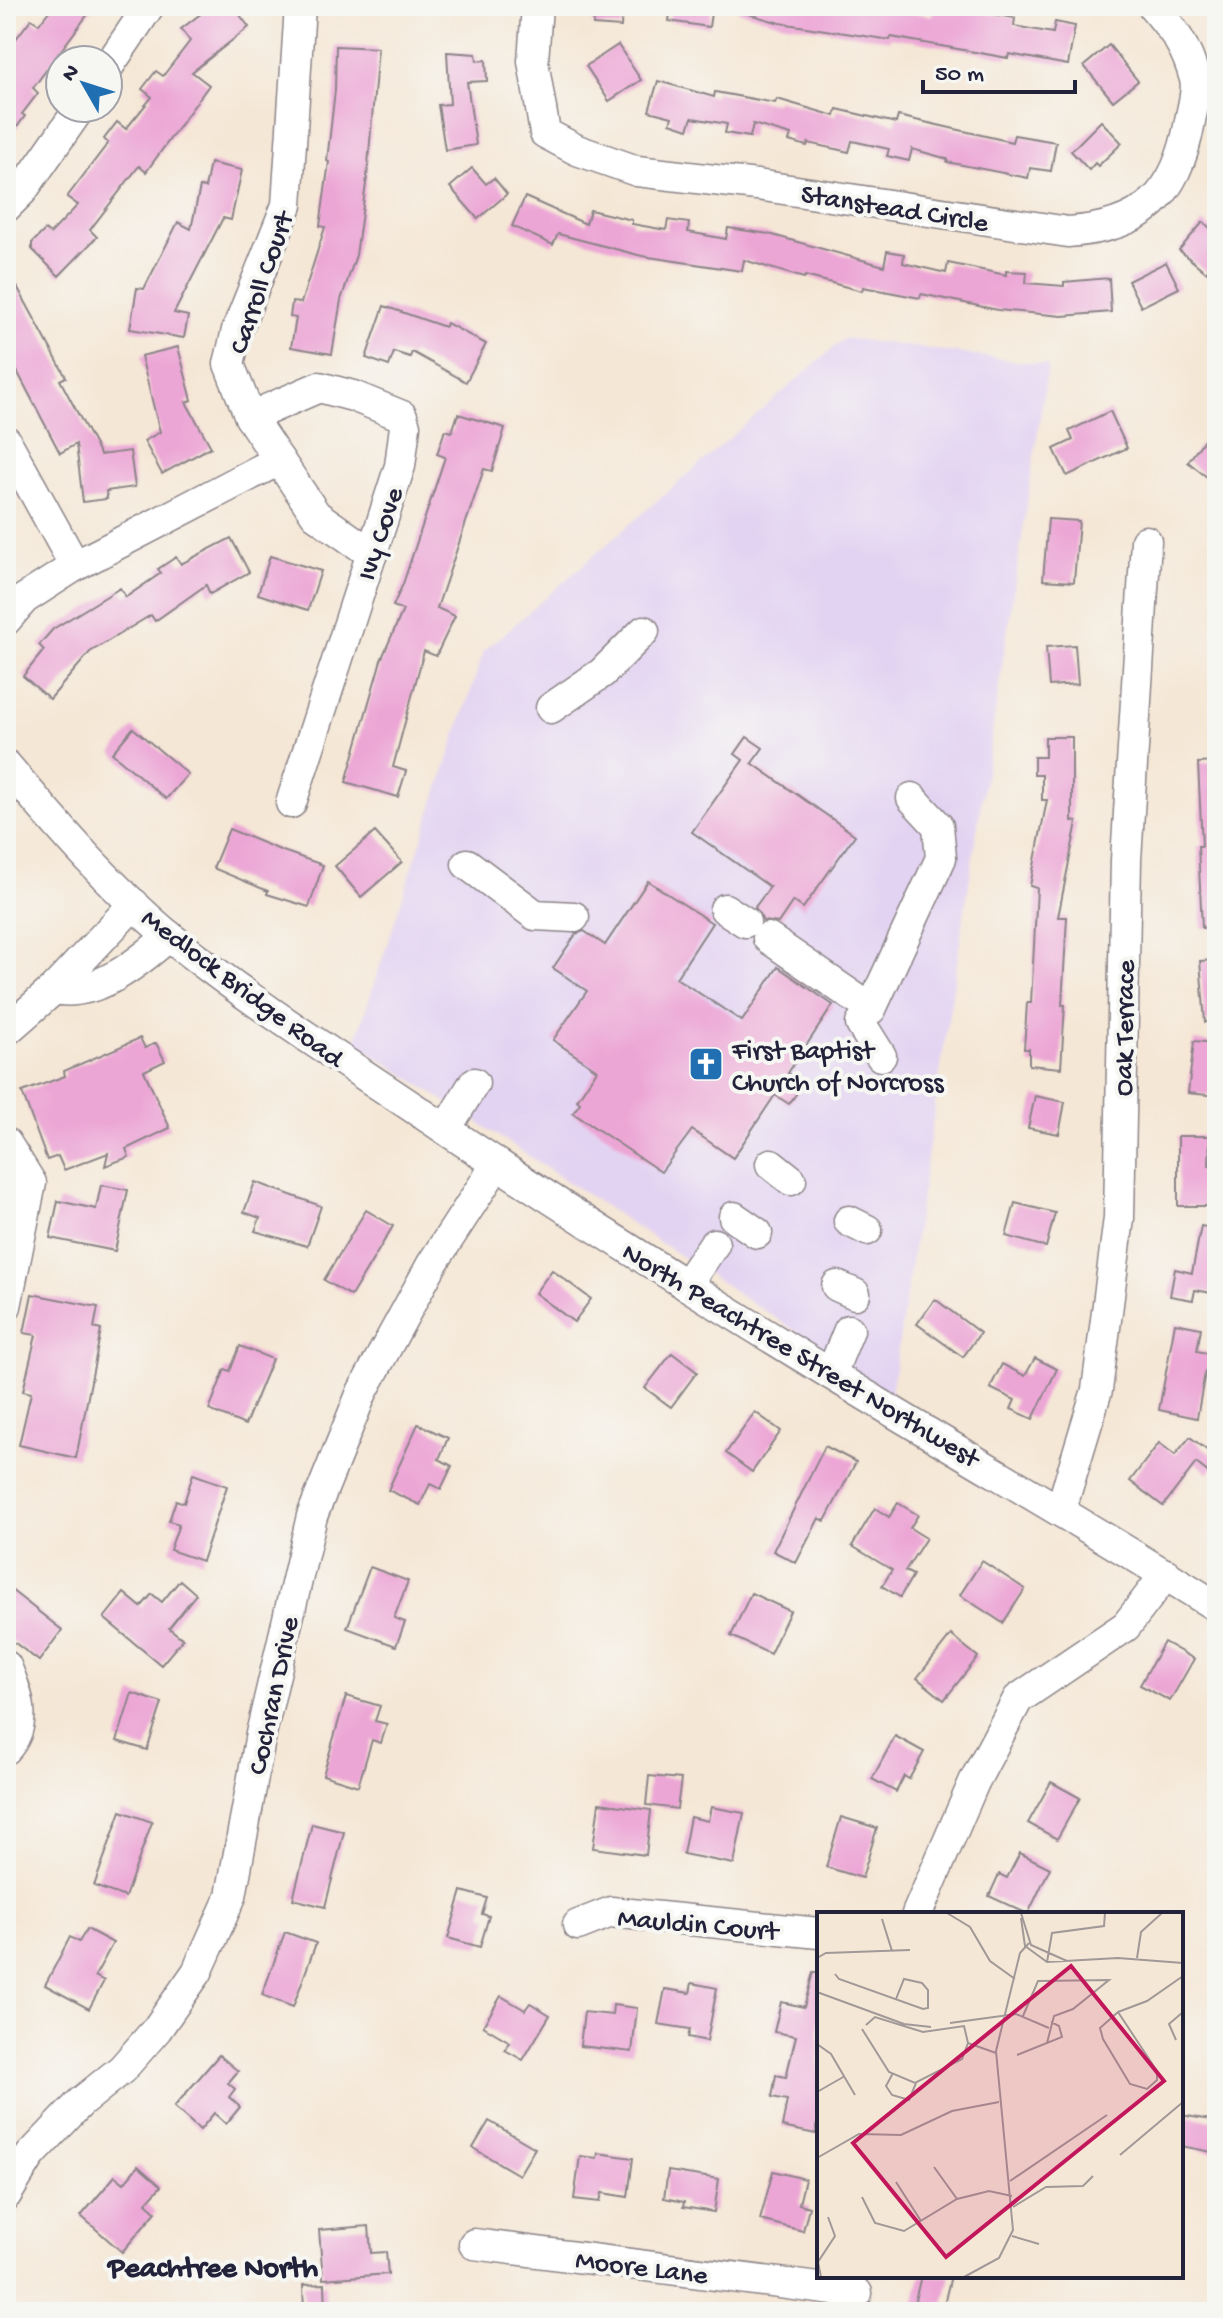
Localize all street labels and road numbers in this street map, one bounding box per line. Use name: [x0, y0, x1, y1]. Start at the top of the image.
street label: Stanstead Circle: [798, 179, 991, 242]
street label: Carroll Court: [224, 206, 304, 359]
street label: Ivy Cove: [352, 483, 413, 585]
street label: Medlock Bridge Road: [134, 903, 351, 1078]
street label: Oak Terrace: [1109, 959, 1144, 1096]
street label: North Peachtree Street Northwest: [615, 1237, 987, 1478]
street label: Cochran Drive: [243, 1613, 308, 1778]
street label: Mauldin Court: [616, 1903, 782, 1950]
street label: Moore Lane: [573, 2245, 710, 2294]

